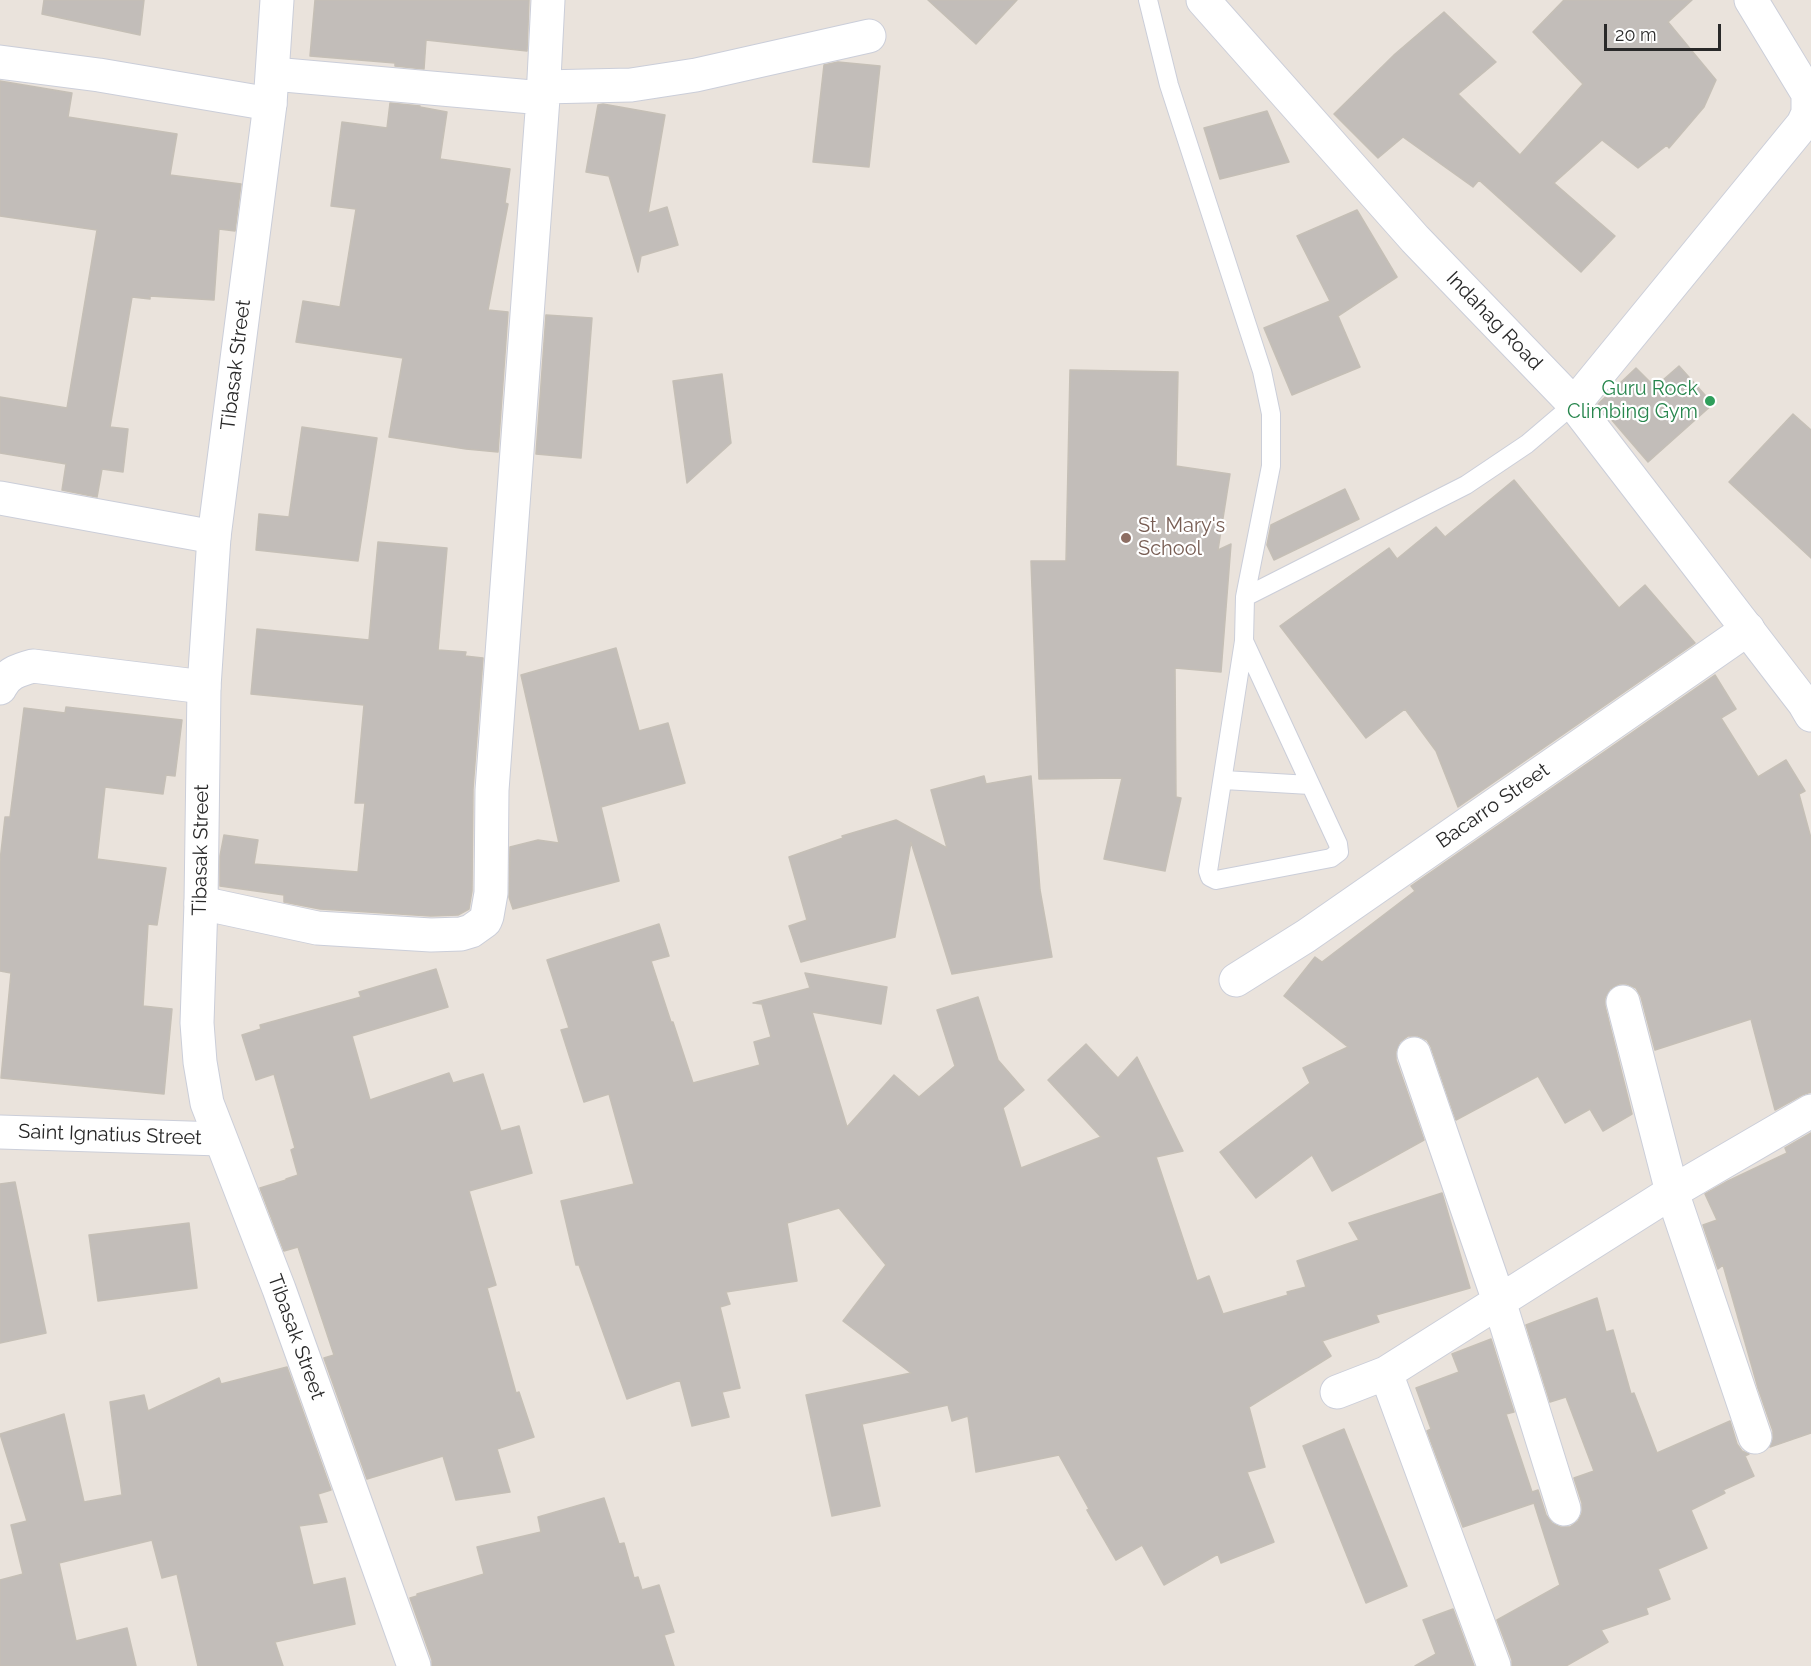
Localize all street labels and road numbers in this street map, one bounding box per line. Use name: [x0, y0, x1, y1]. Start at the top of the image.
street label: Indahag Road: [1441, 267, 1547, 375]
street label: Tibasak Street: [216, 298, 256, 432]
street label: Bacarro Street: [1432, 758, 1554, 854]
street label: Tibasak Street: [188, 784, 214, 916]
street label: Saint Ignatius Street: [18, 1120, 202, 1150]
street label: Tibasak Street: [262, 1271, 330, 1403]

